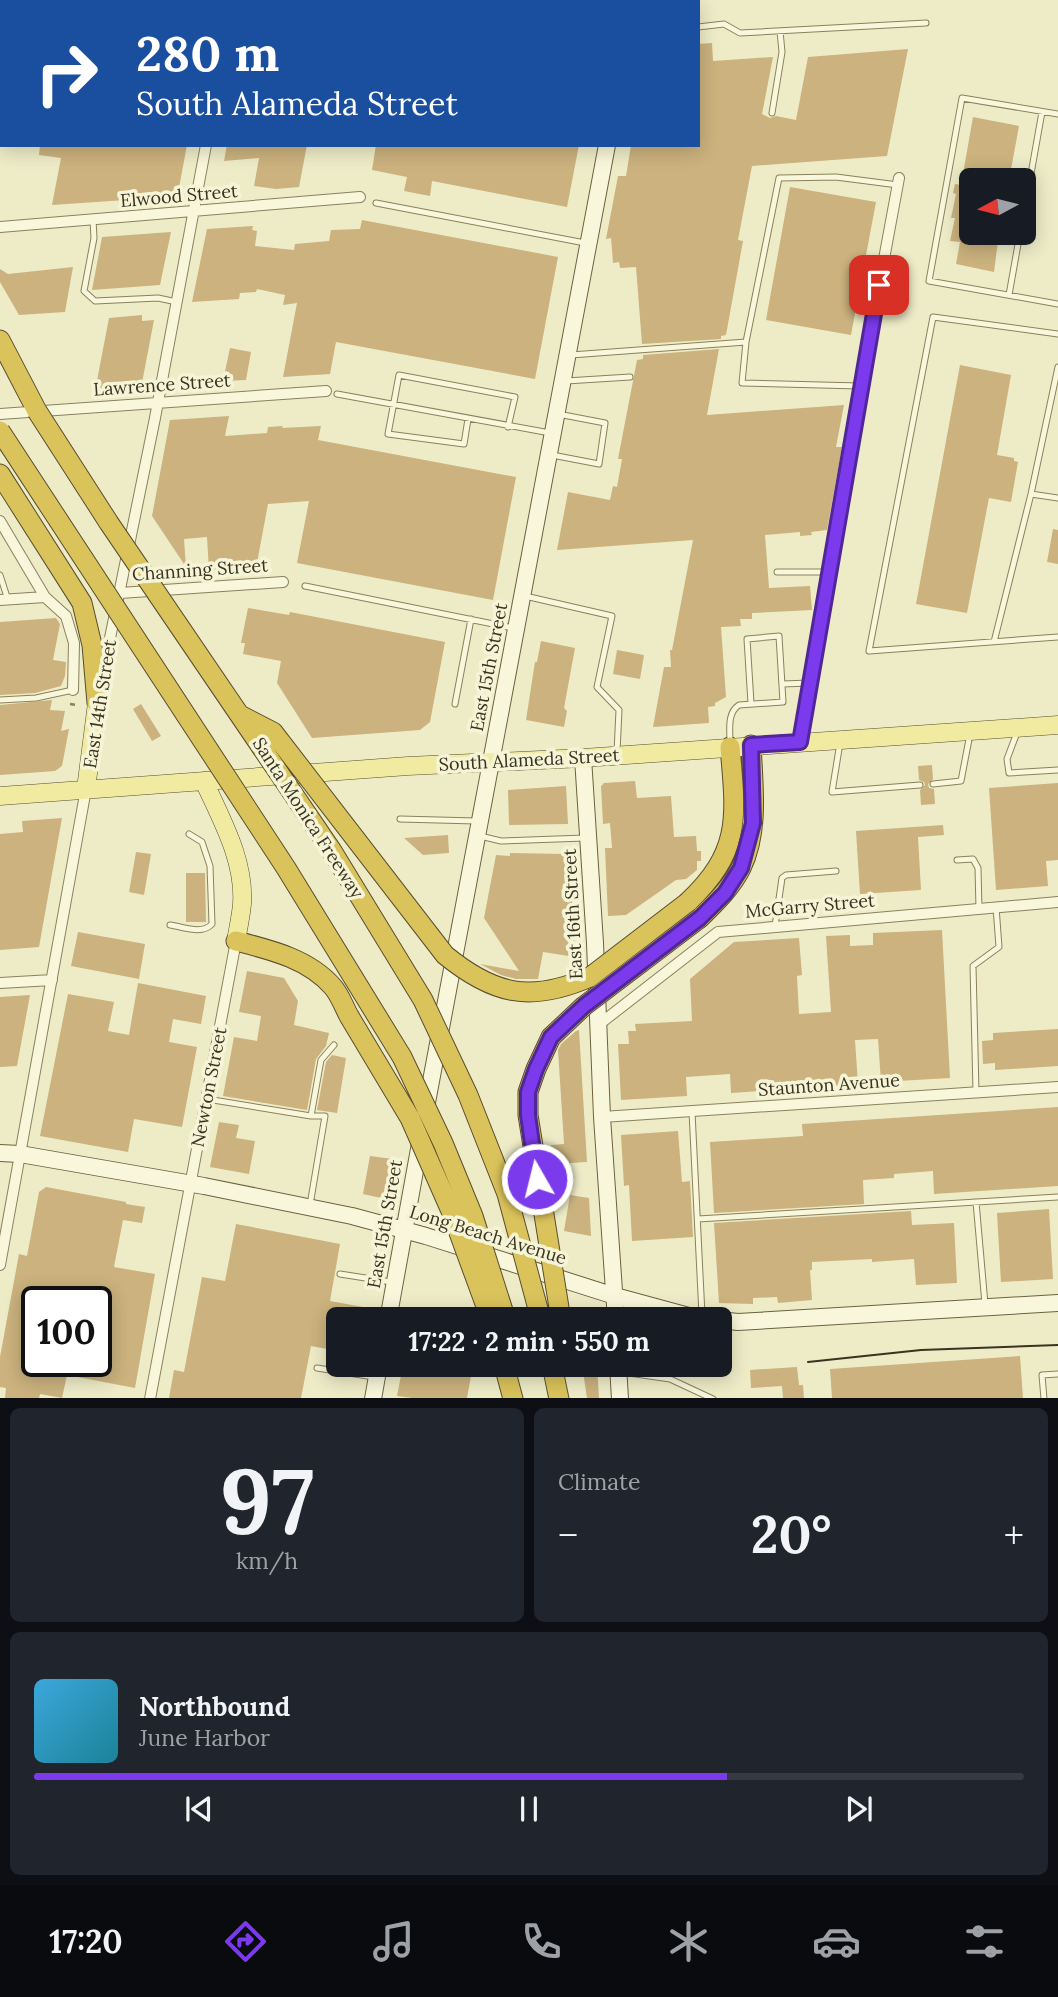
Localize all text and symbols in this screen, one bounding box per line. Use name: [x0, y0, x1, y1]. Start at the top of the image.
text: 280 m: [136, 22, 279, 84]
icon: right: [21, 28, 112, 119]
text: South Alameda Street: [136, 83, 458, 124]
north arrow: [959, 168, 1036, 245]
map controls: [959, 168, 1036, 245]
street label: Elwood Street: [119, 179, 239, 212]
pin: [849, 255, 909, 315]
icon: arrive: [860, 266, 898, 304]
street label: Lawrence Street: [93, 368, 231, 401]
street label: Channing Street: [131, 553, 269, 586]
street label: East 15th Street: [465, 601, 512, 733]
street label: East 14th Street: [78, 638, 121, 770]
street label: Santa Monica Freeway: [248, 733, 369, 903]
street label: South Alameda Street: [438, 743, 620, 776]
street label: East 16th Street: [558, 848, 587, 980]
street label: McGarry Street: [744, 888, 876, 923]
street label: Newton Street: [186, 1025, 231, 1149]
street label: Staunton Avenue: [757, 1068, 901, 1101]
position arrow: [500, 1142, 574, 1216]
street label: East 15th Street: [362, 1158, 407, 1290]
street label: Long Beach Avenue: [407, 1200, 570, 1269]
speed limit sign: 100: [21, 1286, 112, 1377]
text: 17:22 · 2 min · 550 m: [408, 1325, 650, 1358]
text: 97: [219, 1442, 315, 1559]
text: Climate: [558, 1467, 640, 1496]
text: 20°: [751, 1501, 831, 1567]
text: −: [558, 1511, 578, 1559]
text: +: [1004, 1511, 1024, 1559]
text: km/h: [236, 1546, 298, 1575]
text: Northbound: [139, 1690, 290, 1723]
text: June Harbor: [139, 1723, 270, 1752]
icon: previous: [180, 1790, 218, 1828]
icon: pause: [510, 1790, 548, 1828]
icon: next: [840, 1790, 878, 1828]
icon: directions: [221, 1917, 270, 1966]
icon: music: [369, 1917, 418, 1966]
icon: phone: [517, 1917, 566, 1966]
icon: climate: [664, 1917, 713, 1966]
icon: car: [812, 1917, 861, 1966]
icon: filters: [960, 1917, 1009, 1966]
text: 17:20: [49, 1921, 123, 1962]

